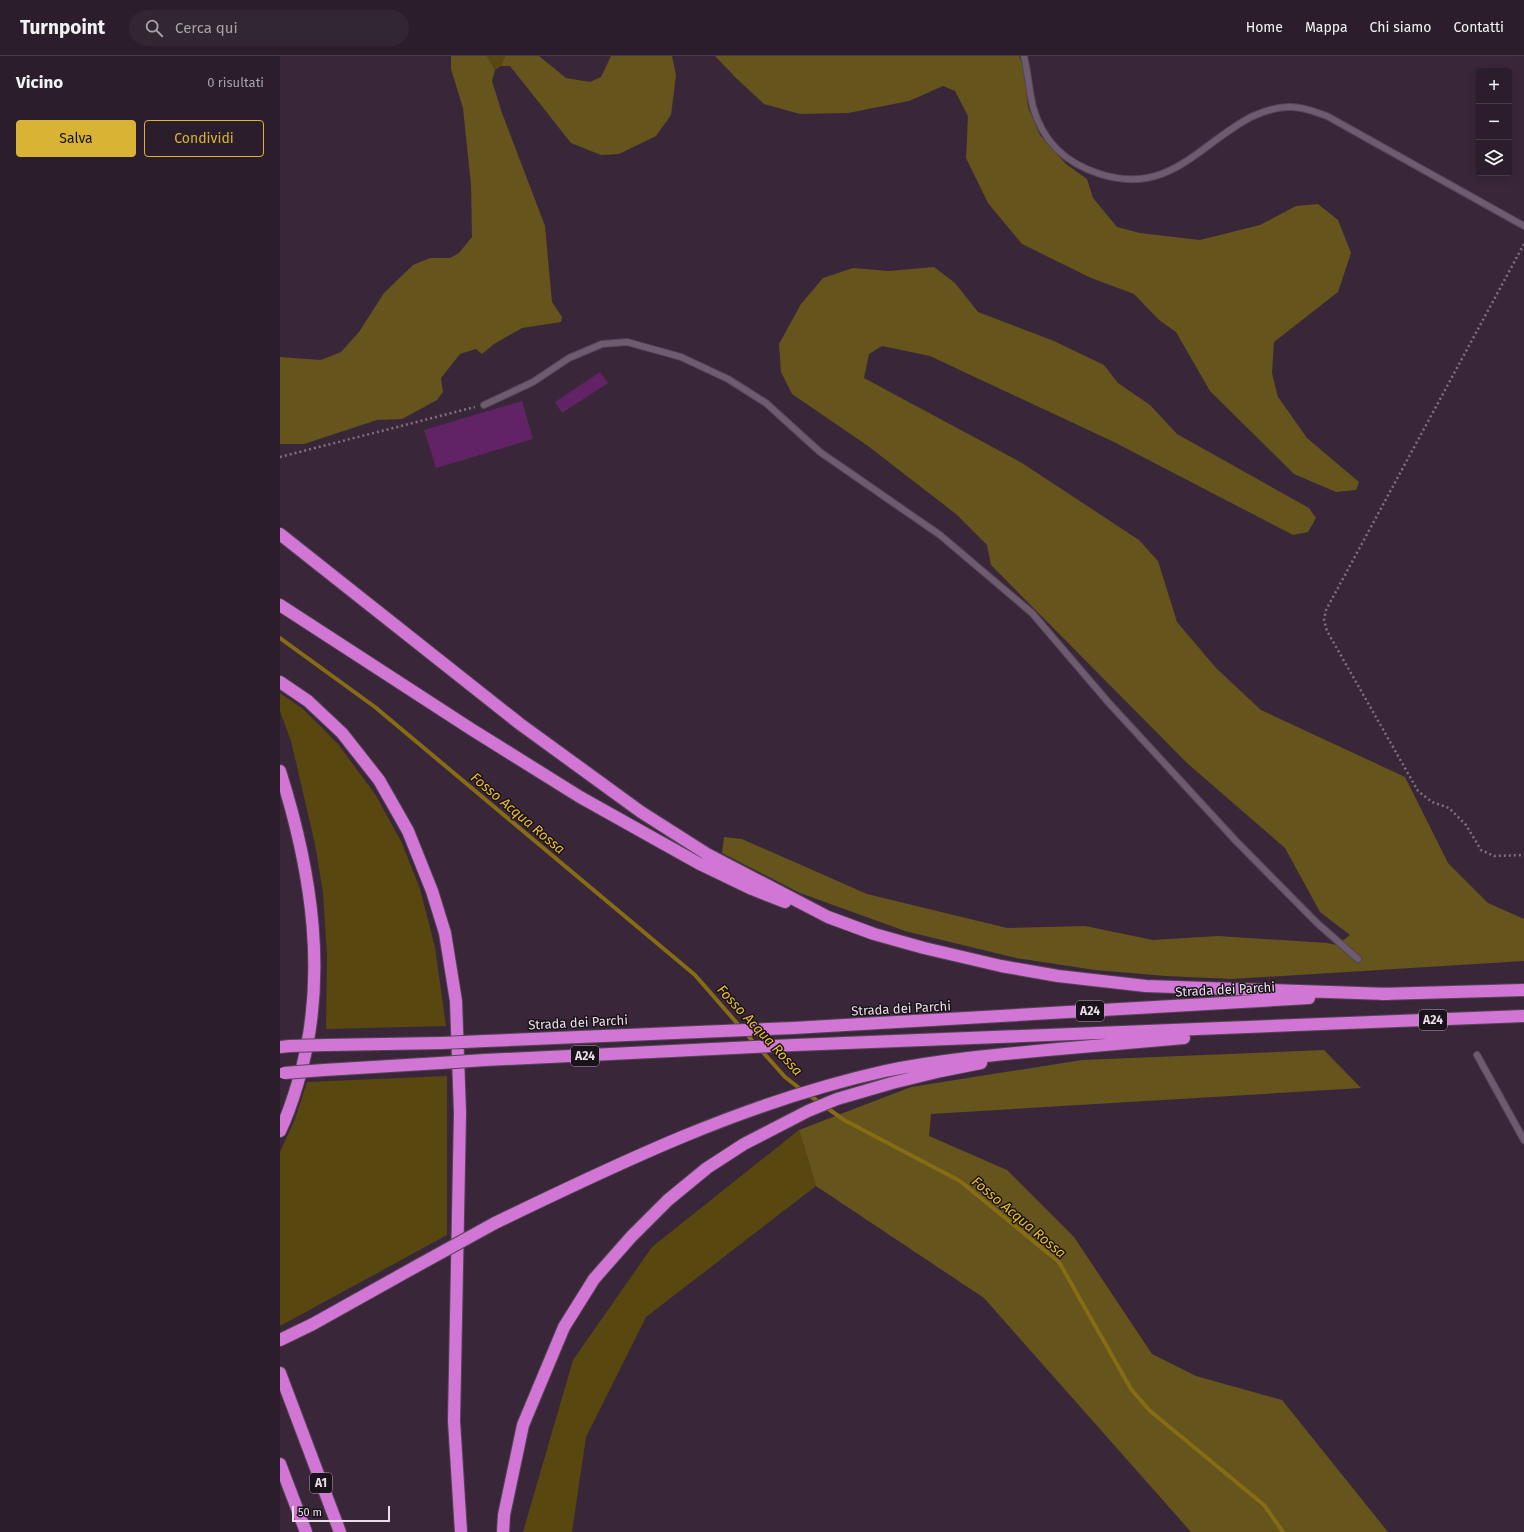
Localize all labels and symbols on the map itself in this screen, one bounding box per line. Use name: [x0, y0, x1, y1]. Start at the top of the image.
water label: Fosso Acqua Rossa: [467, 769, 568, 858]
street label: Strada dei Parchi: [1175, 979, 1275, 1000]
water label: Fosso Acqua Rossa: [713, 981, 806, 1079]
street label: Strada dei Parchi: [851, 998, 951, 1019]
road number: A24: [1076, 1001, 1104, 1021]
road number: A24: [1419, 1010, 1447, 1030]
street label: Strada dei Parchi: [528, 1012, 628, 1033]
road number: A24: [571, 1046, 599, 1066]
water label: Fosso Acqua Rossa: [968, 1173, 1069, 1262]
road number: A1: [310, 1473, 332, 1493]
scale bar: [292, 1504, 390, 1523]

